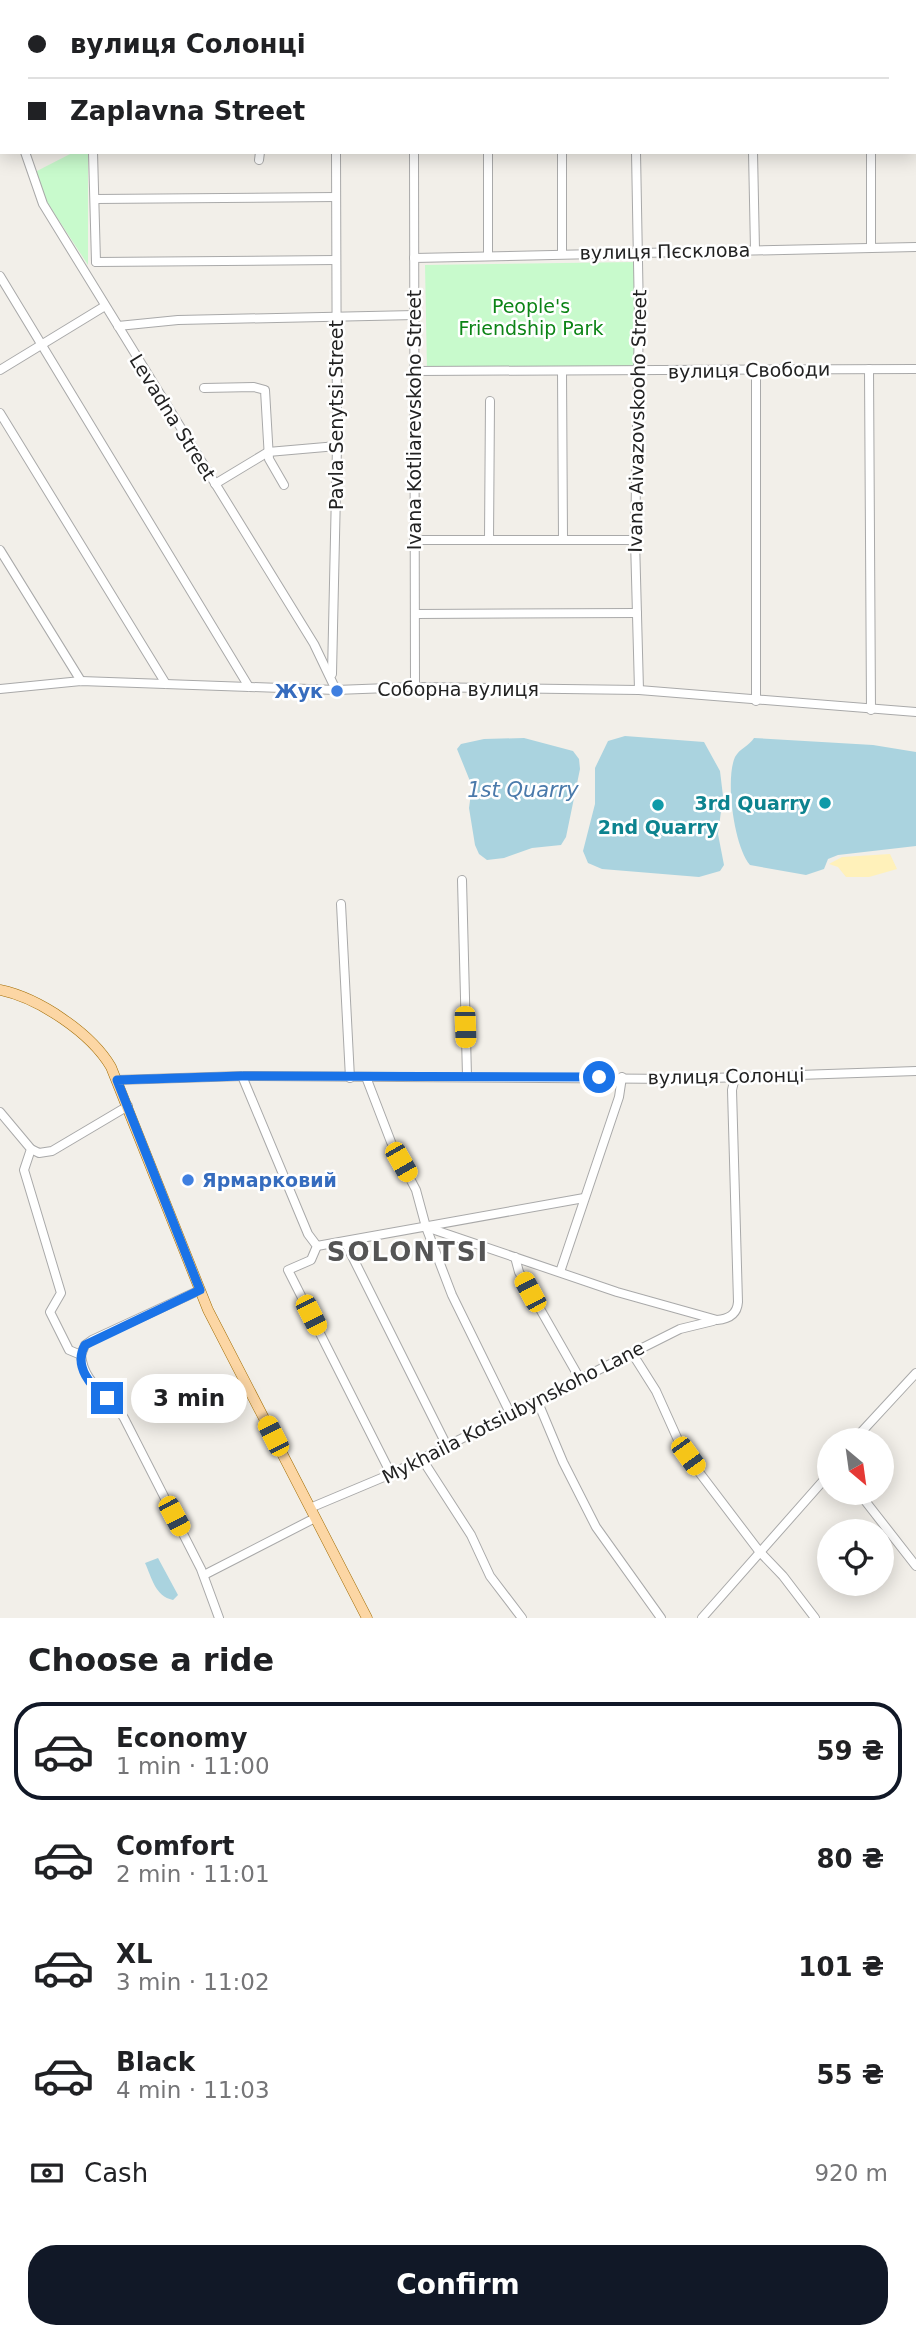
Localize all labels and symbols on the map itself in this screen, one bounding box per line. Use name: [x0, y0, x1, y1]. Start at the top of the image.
street label: вулиця Пєсклова: [580, 239, 750, 263]
street label: Ivana Aivazovskooho Street: [624, 289, 650, 553]
street label: Ivana Kotliarevskoho Street: [403, 290, 425, 550]
park label: People's Friendship Park: [459, 295, 603, 339]
street label: Pavla Senytsi Street: [325, 320, 347, 510]
street label: Levadna Street: [125, 350, 221, 484]
street label: вулиця Свободи: [668, 358, 830, 382]
street label: Соборна вулиця: [377, 678, 539, 700]
place label: Жук: [274, 680, 323, 702]
marker: Жук: [329, 683, 345, 699]
water label: 1st Quarry: [467, 778, 579, 802]
place label: 3rd Quarry: [695, 792, 812, 814]
marker: 3rd Quarry: [817, 795, 833, 811]
marker: 2nd Quarry: [650, 797, 666, 813]
place label: 2nd Quarry: [598, 816, 719, 838]
car: [454, 1006, 477, 1048]
route start: [583, 1061, 615, 1093]
street label: вулиця Солонці: [647, 1064, 805, 1088]
car: [382, 1139, 421, 1185]
place label: Ярмарковий: [202, 1169, 337, 1191]
marker: Ярмарковий: [180, 1172, 196, 1188]
district label: SOLONTSI: [327, 1237, 489, 1267]
car: [511, 1269, 550, 1315]
car: [293, 1292, 330, 1338]
street label: Mykhaila Kotsiubynskoho Lane: [378, 1336, 648, 1488]
callout: 3 min: [132, 1374, 247, 1422]
route end: [91, 1382, 123, 1414]
car: [255, 1413, 292, 1459]
north arrow: [817, 1428, 894, 1505]
car: [668, 1433, 709, 1479]
car: [155, 1493, 194, 1539]

